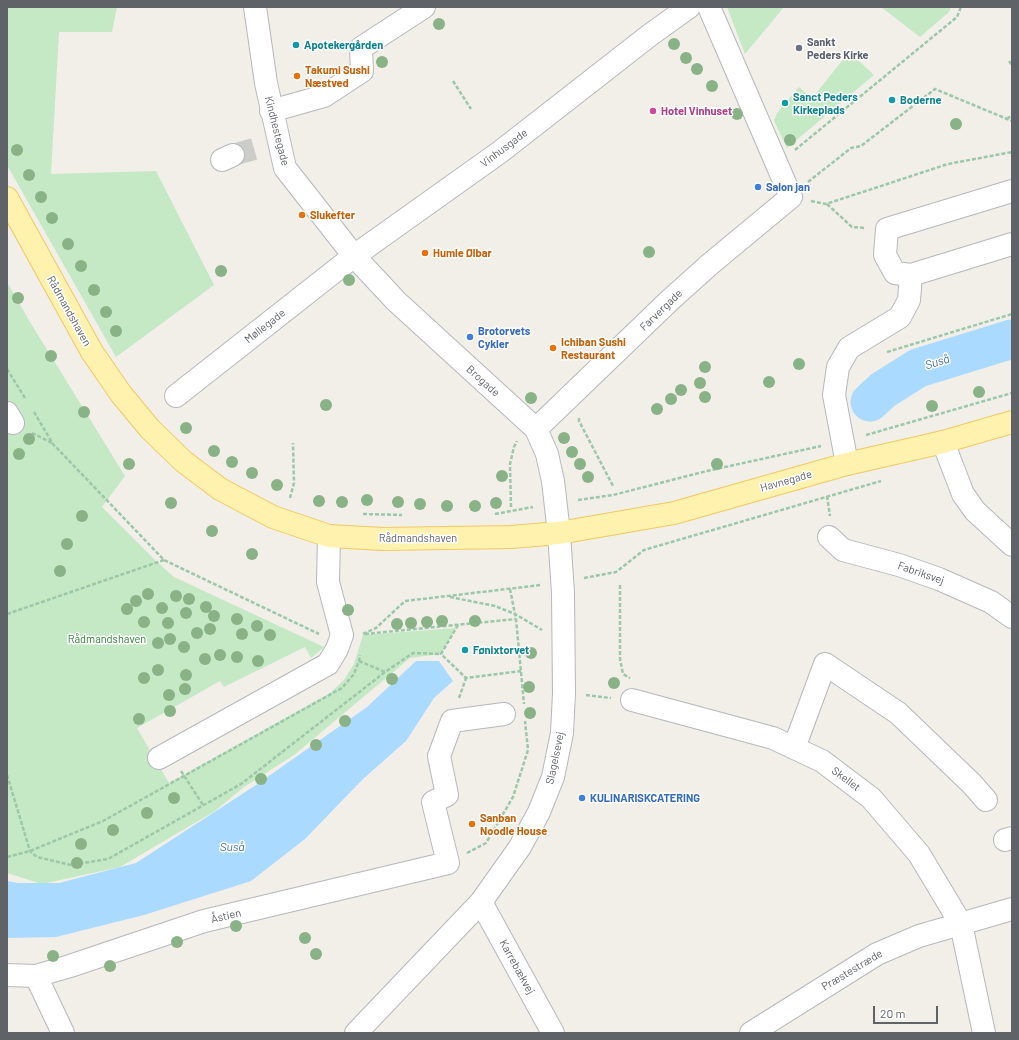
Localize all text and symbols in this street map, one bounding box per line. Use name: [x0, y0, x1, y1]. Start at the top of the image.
place label: Sankt Peders Kirke: [807, 35, 869, 61]
place label: Apotekergården: [304, 38, 383, 52]
marker: Apotekergården: [291, 40, 301, 50]
marker: Sankt Peders Kirke: [794, 43, 804, 53]
place label: Takumi Sushi Næstved: [305, 63, 370, 89]
marker: Takumi Sushi Næstved: [292, 71, 302, 81]
place label: Sanct Peders Kirkeplads: [793, 90, 858, 116]
place label: Boderne: [900, 93, 941, 107]
street label: Kindhestegade: [262, 95, 292, 167]
marker: Boderne: [887, 95, 897, 105]
marker: Sanct Peders Kirkeplads: [780, 98, 790, 108]
place label: Hotel Vinhuset: [661, 104, 732, 118]
marker: Hotel Vinhuset: [648, 106, 658, 116]
street label: Vinhusgade: [478, 126, 530, 170]
place label: Salon jan: [766, 180, 810, 194]
marker: Salon jan: [753, 182, 763, 192]
place label: Slukefter: [310, 208, 355, 222]
marker: Slukefter: [297, 210, 307, 220]
place label: Humle Ølbar: [433, 246, 492, 260]
marker: Humle Ølbar: [420, 248, 430, 258]
street label: Rådmandshaven: [44, 273, 94, 349]
street label: Farvergade: [637, 287, 685, 333]
street label: Møllegade: [242, 306, 288, 346]
place label: Brotorvets Cykler: [478, 324, 530, 350]
marker: Brotorvets Cykler: [465, 332, 475, 342]
place label: Ichiban Sushi Restaurant: [561, 335, 626, 361]
marker: Ichiban Sushi Restaurant: [548, 343, 558, 353]
water label: Suså: [923, 352, 951, 372]
street label: Brogade: [464, 363, 502, 399]
street label: Havnegade: [759, 467, 813, 495]
street label: Rådmandshaven: [379, 531, 457, 545]
street label: Fabriksvej: [896, 559, 946, 587]
park label: Rådmandshaven: [68, 632, 146, 646]
place label: Fønixtorvet: [473, 643, 529, 657]
marker: Fønixtorvet: [460, 645, 470, 655]
street label: Slagelsevej: [543, 730, 567, 786]
street label: Skellet: [829, 764, 863, 794]
place label: KULINARISKCATERING: [590, 791, 700, 805]
marker: KULINARISKCATERING: [577, 793, 587, 803]
place label: Sanban Noodle House: [480, 811, 547, 837]
marker: Sanban Noodle House: [467, 819, 477, 829]
water label: Suså: [220, 840, 244, 854]
street label: Åstien: [210, 906, 242, 926]
street label: Karrebækvej: [497, 937, 537, 997]
street label: Præstestræde: [819, 947, 885, 993]
scale bar: [875, 998, 940, 1024]
text: 20 m: [880, 1006, 906, 1020]

